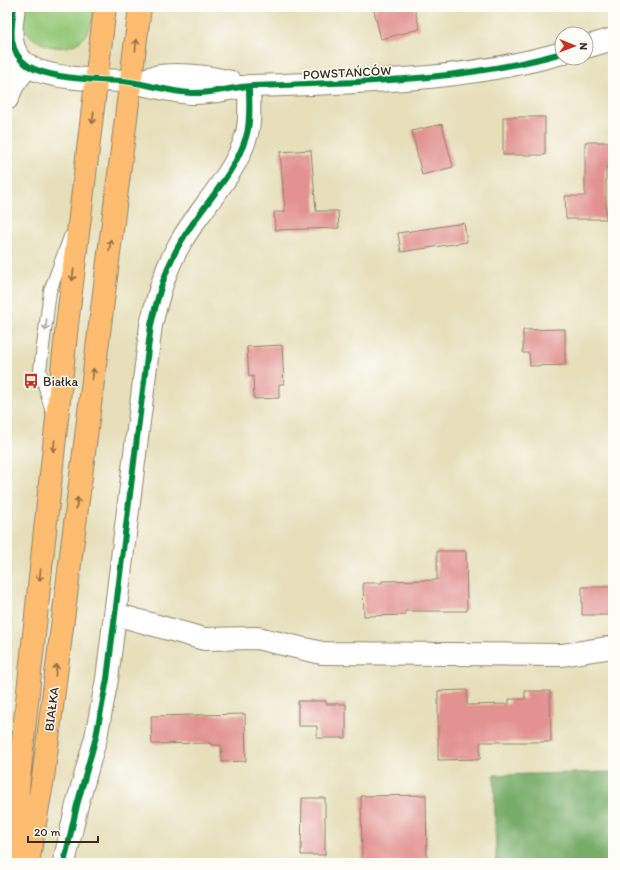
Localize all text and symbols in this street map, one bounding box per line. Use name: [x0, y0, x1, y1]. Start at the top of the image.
north arrow: [554, 26, 594, 66]
one-way arrow: [132, 39, 139, 52]
text: N: [577, 42, 590, 50]
street label: POWSTAŃCÓW: [302, 63, 392, 82]
one-way arrow: [89, 111, 97, 124]
one-way arrow: [106, 239, 114, 252]
one-way arrow: [69, 268, 77, 281]
one-way arrow: [42, 318, 49, 331]
one-way arrow: [89, 368, 97, 381]
bus stop icon: Białka: [22, 372, 40, 390]
place label: Białka: [43, 374, 79, 389]
one-way arrow: [50, 439, 58, 452]
one-way arrow: [73, 497, 81, 510]
one-way arrow: [36, 568, 44, 581]
one-way arrow: [52, 664, 60, 677]
street label: BIAŁKA: [41, 685, 62, 732]
scale bar: [28, 818, 98, 844]
text: 20 m: [34, 825, 61, 839]

